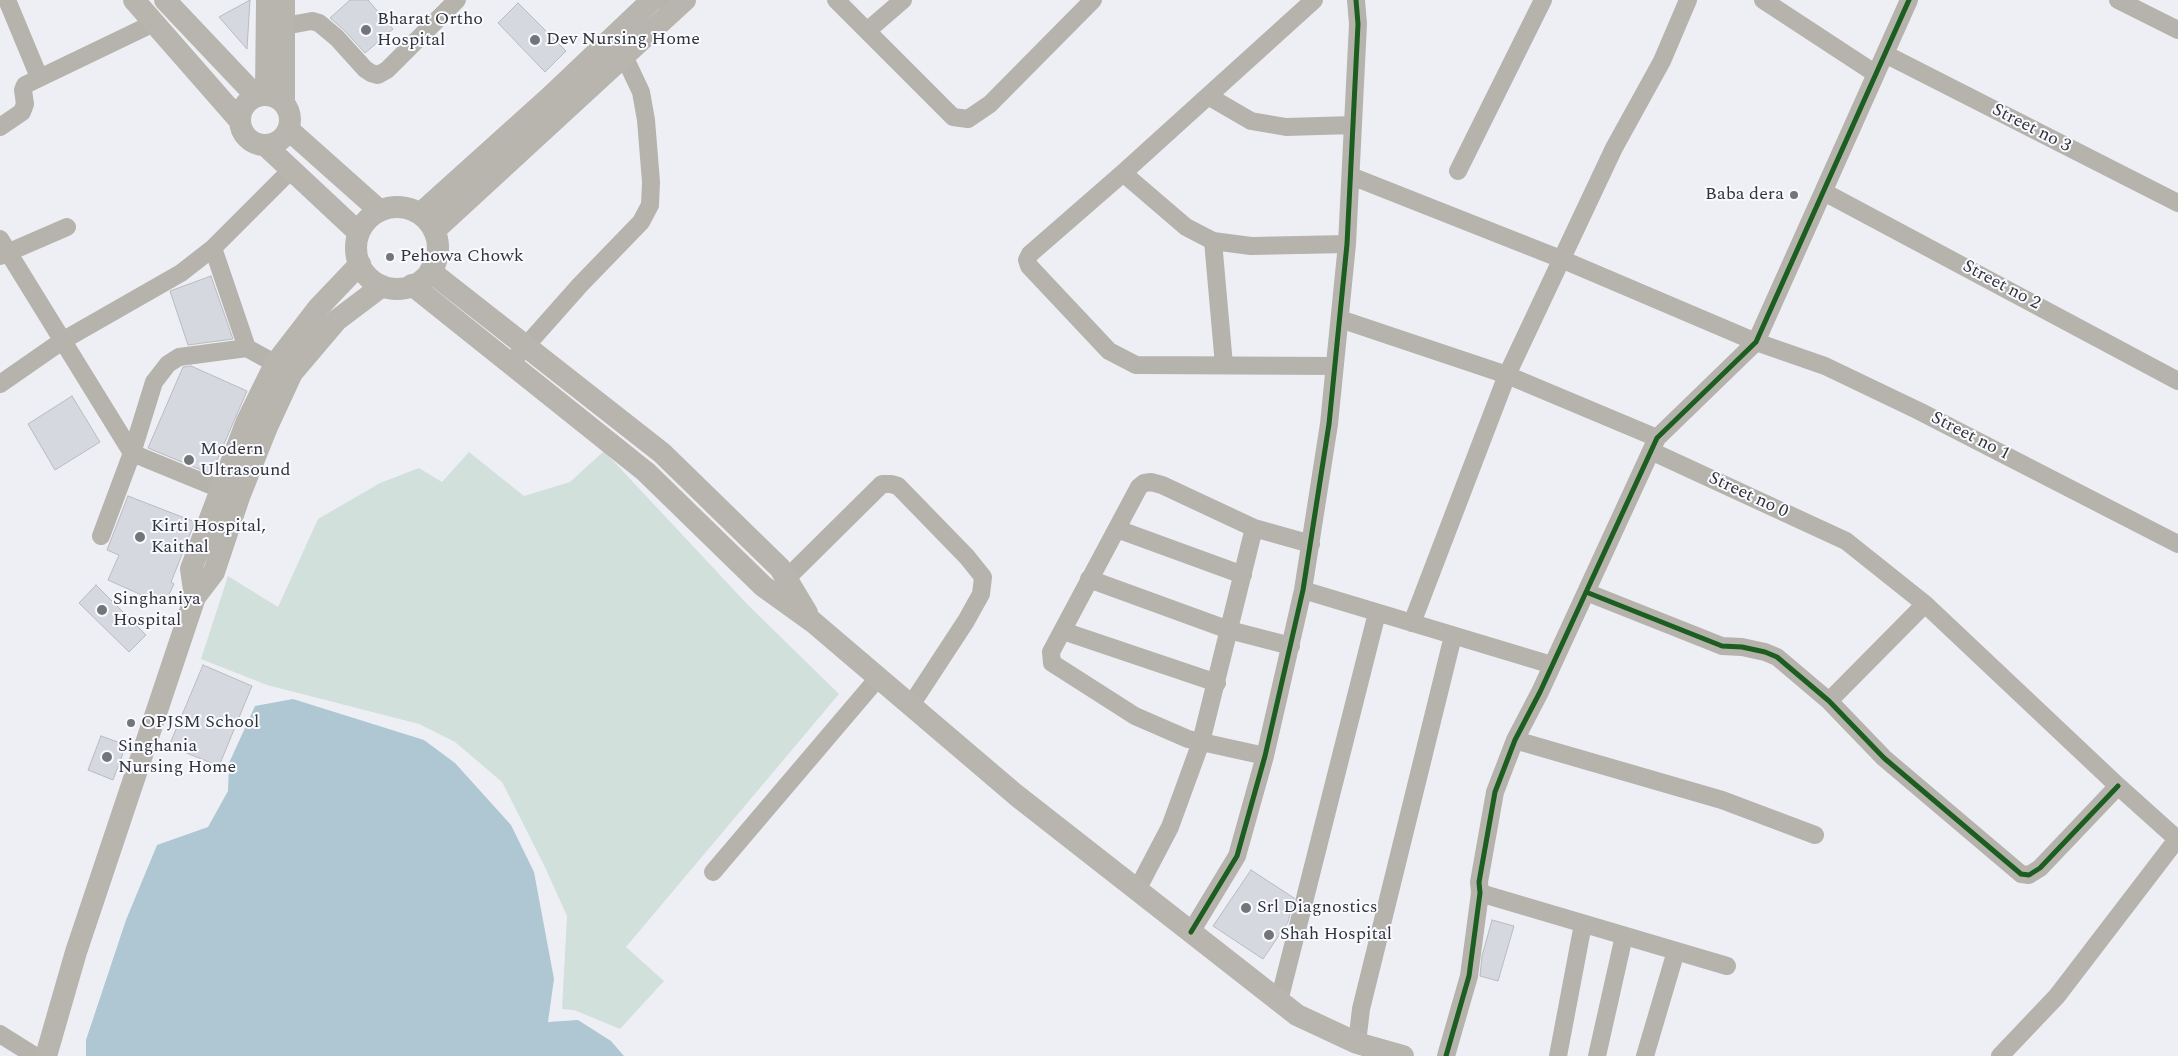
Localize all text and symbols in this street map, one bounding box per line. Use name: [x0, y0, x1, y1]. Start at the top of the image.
place label: Bharat Ortho Hospital: [377, 9, 483, 52]
marker: Bharat Ortho Hospital: [359, 23, 373, 37]
place label: Dev Nursing Home: [546, 29, 700, 51]
marker: Dev Nursing Home: [528, 33, 542, 47]
street label: Street no 3: [1988, 100, 2074, 158]
place label: Baba dera: [1705, 184, 1784, 206]
marker: Baba dera: [1788, 189, 1800, 201]
place label: Pehowa Chowk: [400, 246, 524, 268]
marker: Pehowa Chowk: [384, 251, 396, 263]
street label: Street no 2: [1958, 256, 2044, 316]
street label: Street no 1: [1927, 408, 2013, 466]
place label: Modern Ultrasound: [200, 439, 290, 482]
marker: Modern Ultrasound: [182, 453, 196, 467]
street label: Street no 0: [1705, 468, 1791, 524]
place label: Kirti Hospital, Kaithal: [151, 516, 266, 558]
marker: Kirti Hospital, Kaithal: [133, 530, 147, 544]
place label: Singhaniya Hospital: [113, 589, 201, 632]
marker: Singhaniya Hospital: [95, 603, 109, 617]
place label: OPJSM School: [141, 712, 259, 734]
marker: OPJSM School: [125, 717, 137, 729]
place label: Singhania Nursing Home: [118, 736, 236, 779]
marker: Singhania Nursing Home: [100, 750, 114, 764]
place label: Srl Diagnostics: [1257, 897, 1378, 919]
marker: Srl Diagnostics: [1239, 901, 1253, 915]
place label: Shah Hospital: [1280, 924, 1392, 946]
marker: Shah Hospital: [1262, 928, 1276, 942]

